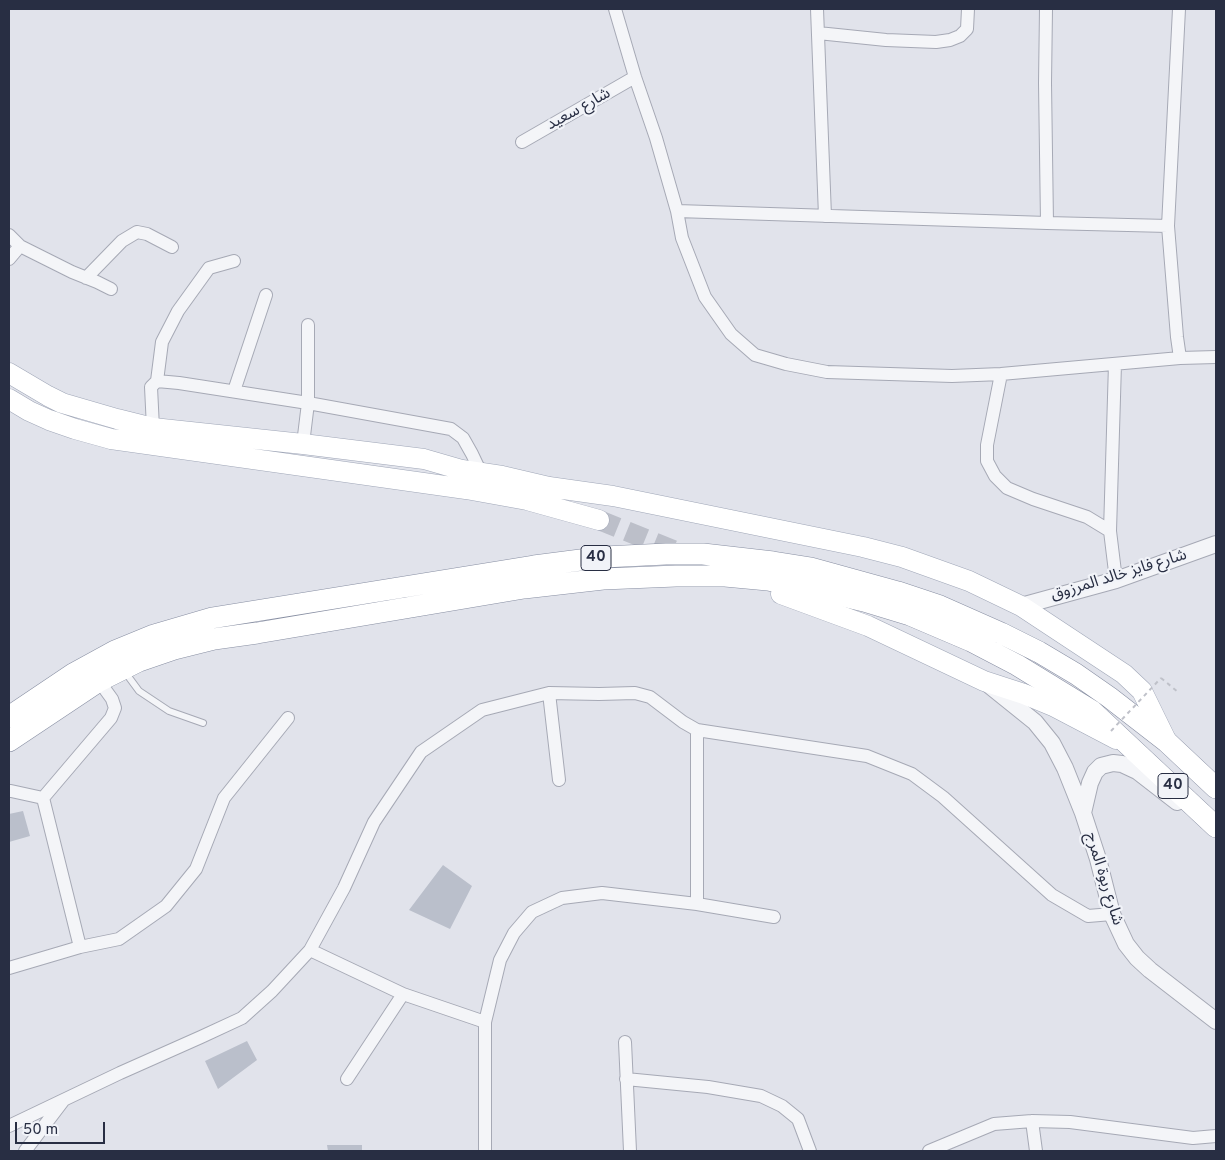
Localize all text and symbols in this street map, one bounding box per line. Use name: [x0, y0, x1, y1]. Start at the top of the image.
street label: شارع سعيد: [544, 85, 614, 135]
road number: 40: [581, 546, 611, 570]
street label: شارع فايز خالد المرزوق: [1049, 546, 1189, 606]
road number: 40: [1158, 774, 1188, 798]
street label: شارع ربوة المرج: [1080, 830, 1126, 928]
scale bar: [18, 1112, 108, 1144]
text: 50 m: [23, 1121, 58, 1140]

